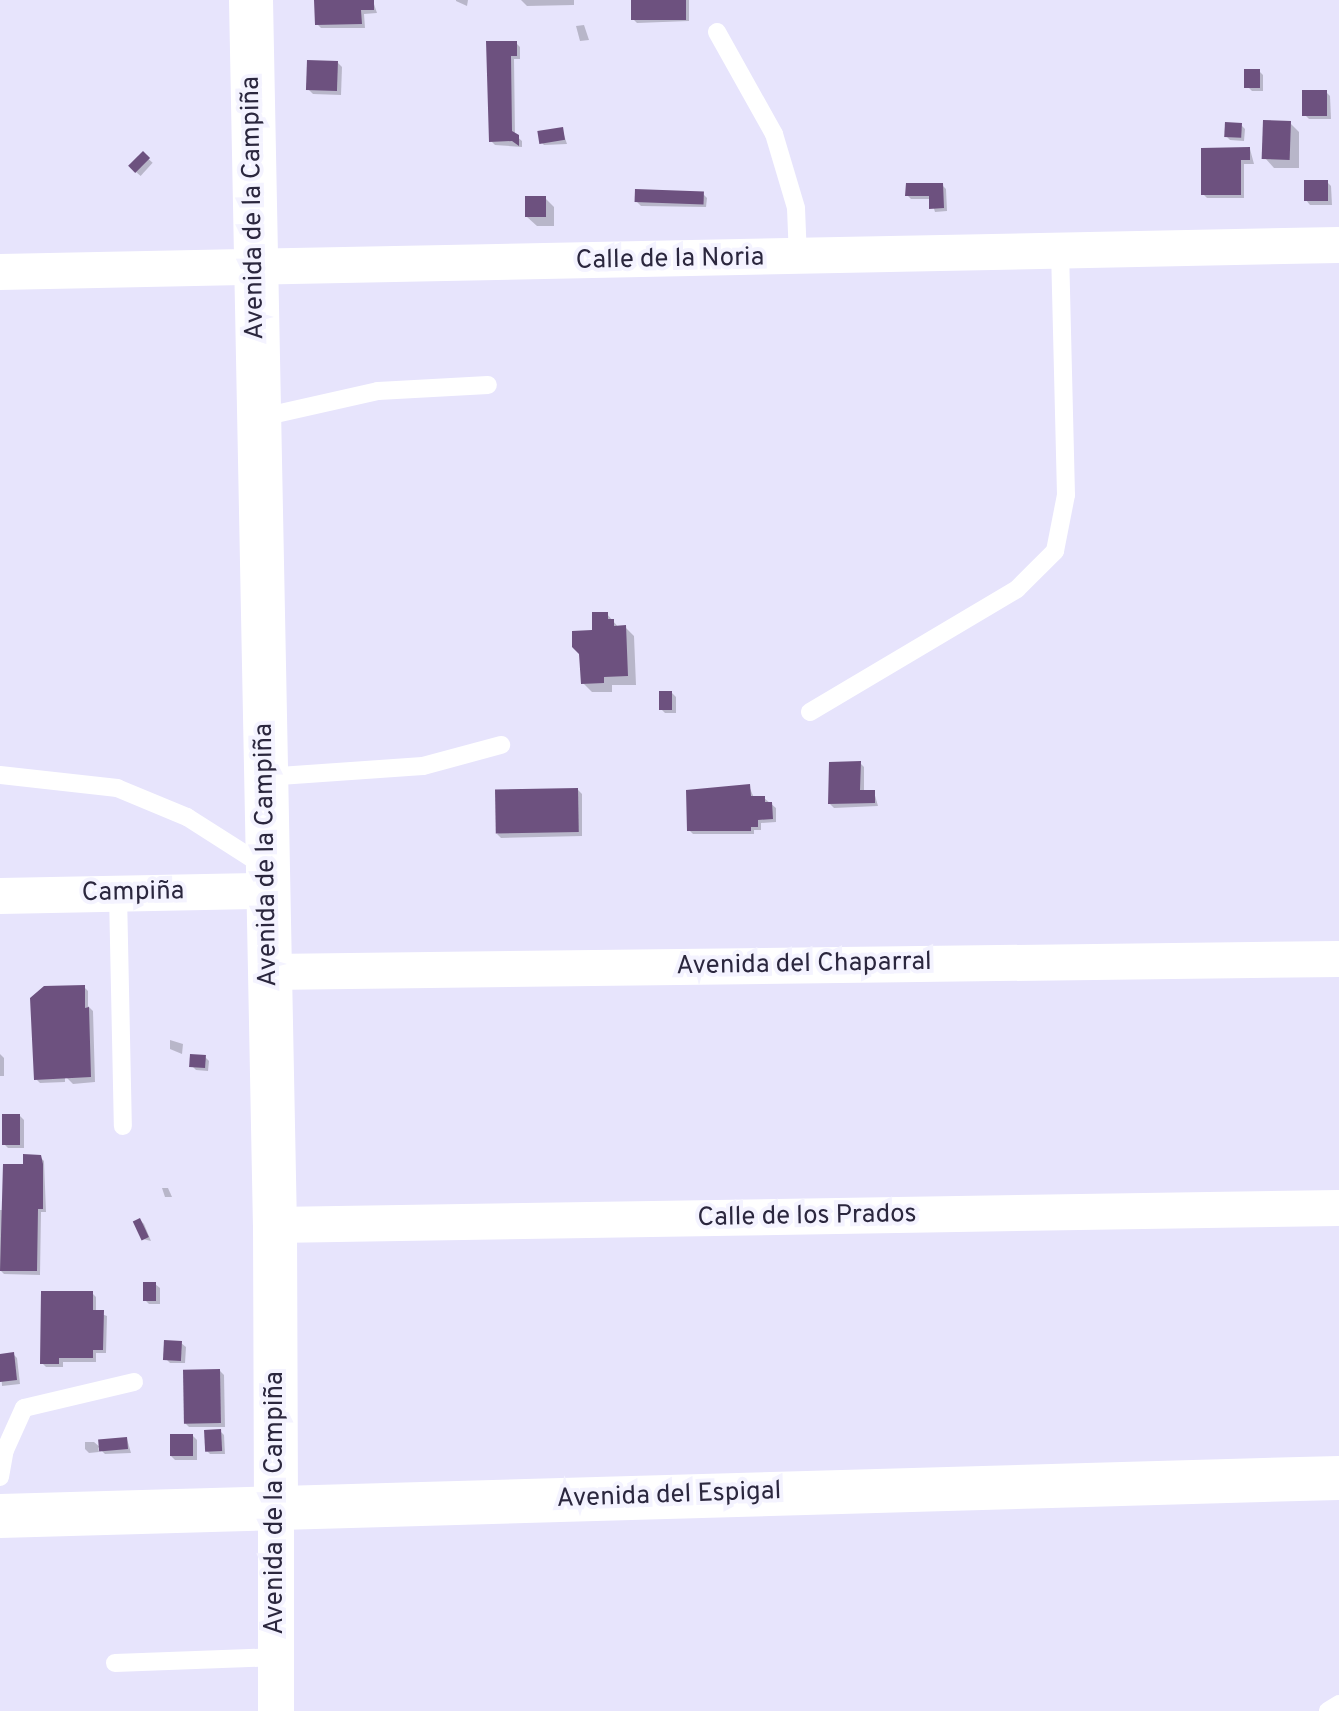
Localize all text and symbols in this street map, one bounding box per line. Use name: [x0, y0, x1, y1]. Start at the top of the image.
street label: Avenida de la Campiña: [236, 76, 272, 340]
street label: Calle de la Noria: [575, 243, 765, 277]
street label: Avenida de la Campiña: [249, 723, 285, 987]
street label: Campiña: [81, 877, 185, 909]
street label: Avenida del Chaparral: [676, 947, 932, 983]
street label: Calle de los Prados: [697, 1199, 917, 1235]
street label: Avenida de la Campiña: [260, 1371, 292, 1635]
street label: Avenida del Espigal: [556, 1476, 782, 1516]

